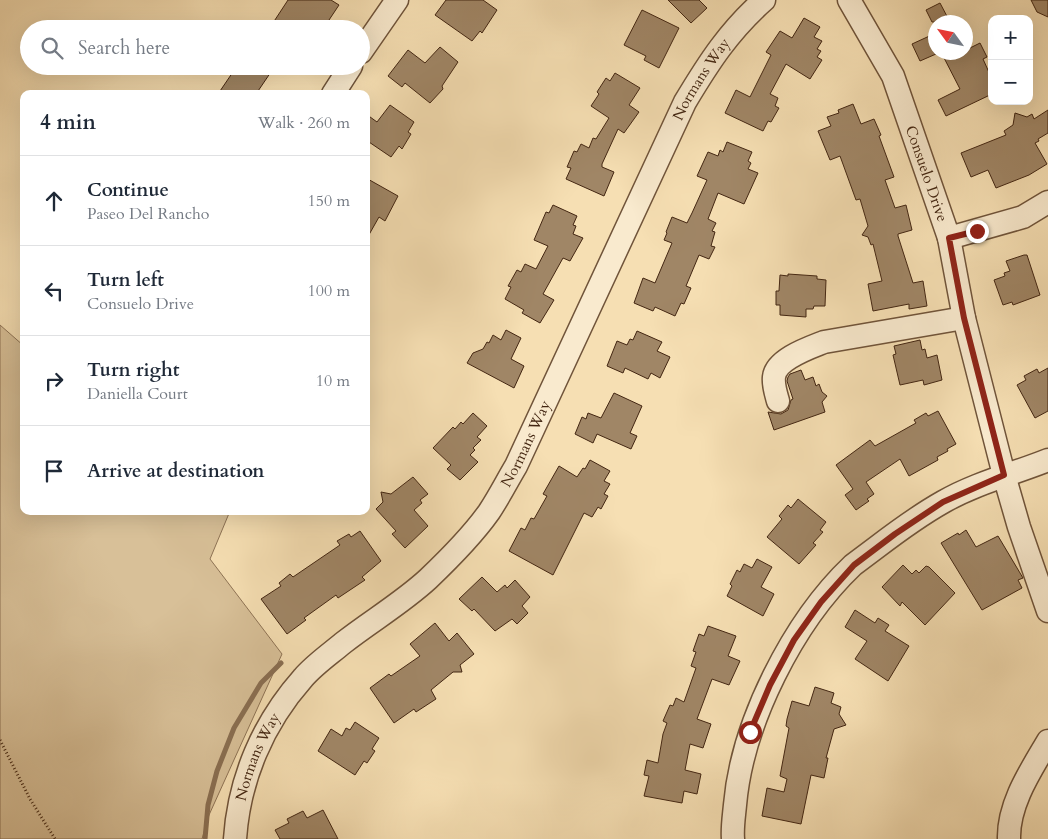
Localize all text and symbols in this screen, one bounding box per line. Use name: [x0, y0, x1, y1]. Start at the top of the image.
north arrow: [928, 15, 973, 60]
map controls: [988, 15, 1033, 105]
button: +: [988, 15, 1033, 60]
search box: [20, 20, 370, 75]
street label: Normans Way: [668, 33, 734, 124]
icon: search: [38, 34, 66, 62]
text: Search here: [78, 35, 170, 61]
button: −: [988, 60, 1033, 105]
text: 4 min: [40, 108, 96, 137]
text: Walk · 260 m: [258, 112, 350, 134]
street label: Consuelo Drive: [901, 123, 953, 224]
text: Continue: [87, 177, 169, 203]
icon: ahead: [40, 187, 68, 215]
text: 150 m: [308, 190, 350, 212]
text: Paseo Del Rancho: [87, 203, 209, 225]
route end: [966, 220, 989, 243]
text: Turn left: [87, 267, 164, 293]
icon: left: [40, 277, 68, 305]
text: 100 m: [308, 280, 350, 302]
text: Consuelo Drive: [87, 293, 194, 315]
text: Turn right: [87, 357, 179, 383]
icon: right: [40, 367, 68, 395]
text: 10 m: [316, 370, 350, 392]
text: Daniella Court: [87, 383, 188, 405]
street label: Normans Way: [496, 397, 555, 491]
icon: arrive: [40, 457, 68, 485]
text: Arrive at destination: [87, 458, 264, 484]
street label: Normans Way: [231, 709, 285, 803]
route start: [739, 721, 762, 744]

